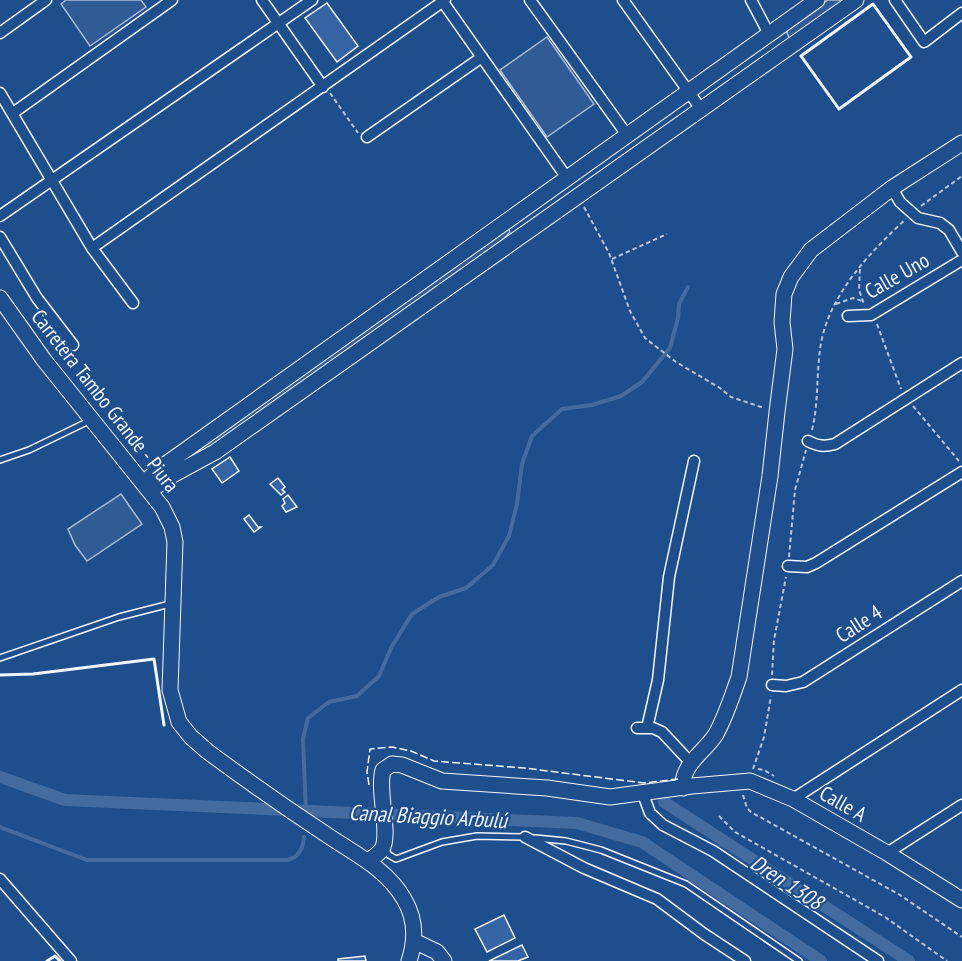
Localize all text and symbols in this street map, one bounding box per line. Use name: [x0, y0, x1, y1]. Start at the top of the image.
street label: Calle Uno: [860, 246, 934, 305]
street label: Carretera Tambo Grande - Piura: [26, 304, 185, 498]
street label: Calle 4: [830, 598, 888, 649]
street label: Calle A: [815, 779, 872, 828]
water label: Canal Biaggio Arbulú: [348, 798, 509, 834]
water label: Dren 1308: [746, 848, 830, 917]

